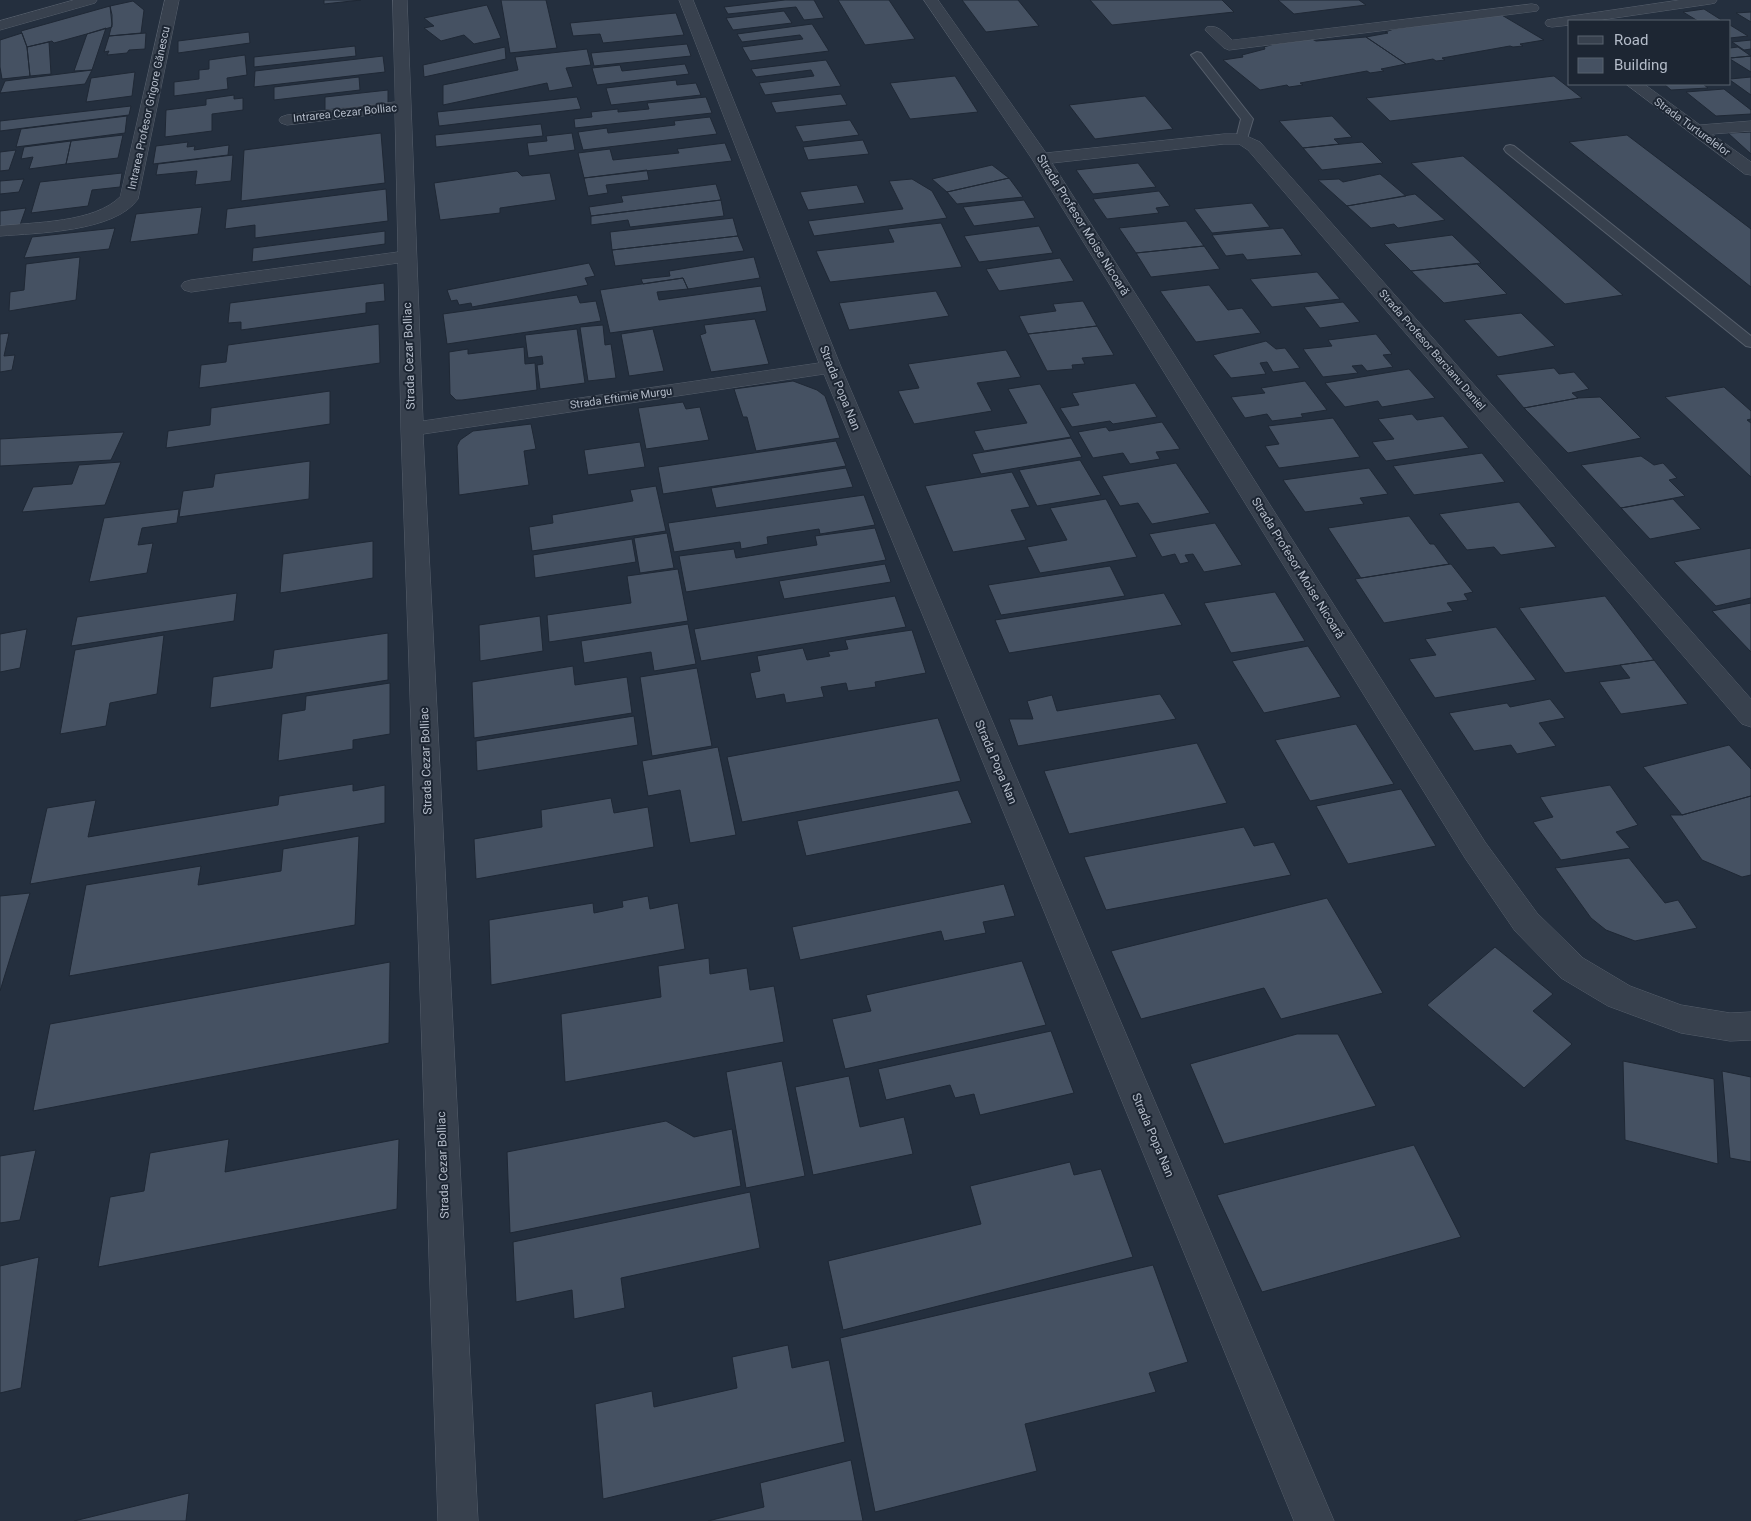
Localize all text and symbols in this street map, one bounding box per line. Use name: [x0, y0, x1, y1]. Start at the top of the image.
legend: [1568, 20, 1731, 85]
street label: Intrarea Profesor Grigore Gănescu: [125, 25, 173, 191]
text: Road: [1614, 31, 1648, 49]
text: Building: [1614, 56, 1668, 74]
street label: Strada Turturelelor: [1651, 95, 1733, 159]
street label: Intrarea Cezar Bolliac: [293, 101, 398, 125]
street label: Strada Profesor Moise Nicoară: [1034, 152, 1132, 298]
street label: Strada Profesor Barcianu Daniel: [1376, 287, 1488, 413]
street label: Strada Cezar Bolliac: [400, 302, 418, 410]
street label: Strada Popa Nan: [817, 344, 863, 432]
street label: Strada Eftimie Murgu: [569, 384, 673, 412]
street label: Strada Profesor Moise Nicoară: [1249, 495, 1347, 641]
street label: Strada Cezar Bolliac: [417, 707, 435, 815]
street label: Strada Popa Nan: [972, 718, 1020, 806]
street label: Strada Popa Nan: [1129, 1091, 1177, 1179]
street label: Strada Cezar Bolliac: [434, 1111, 452, 1219]

